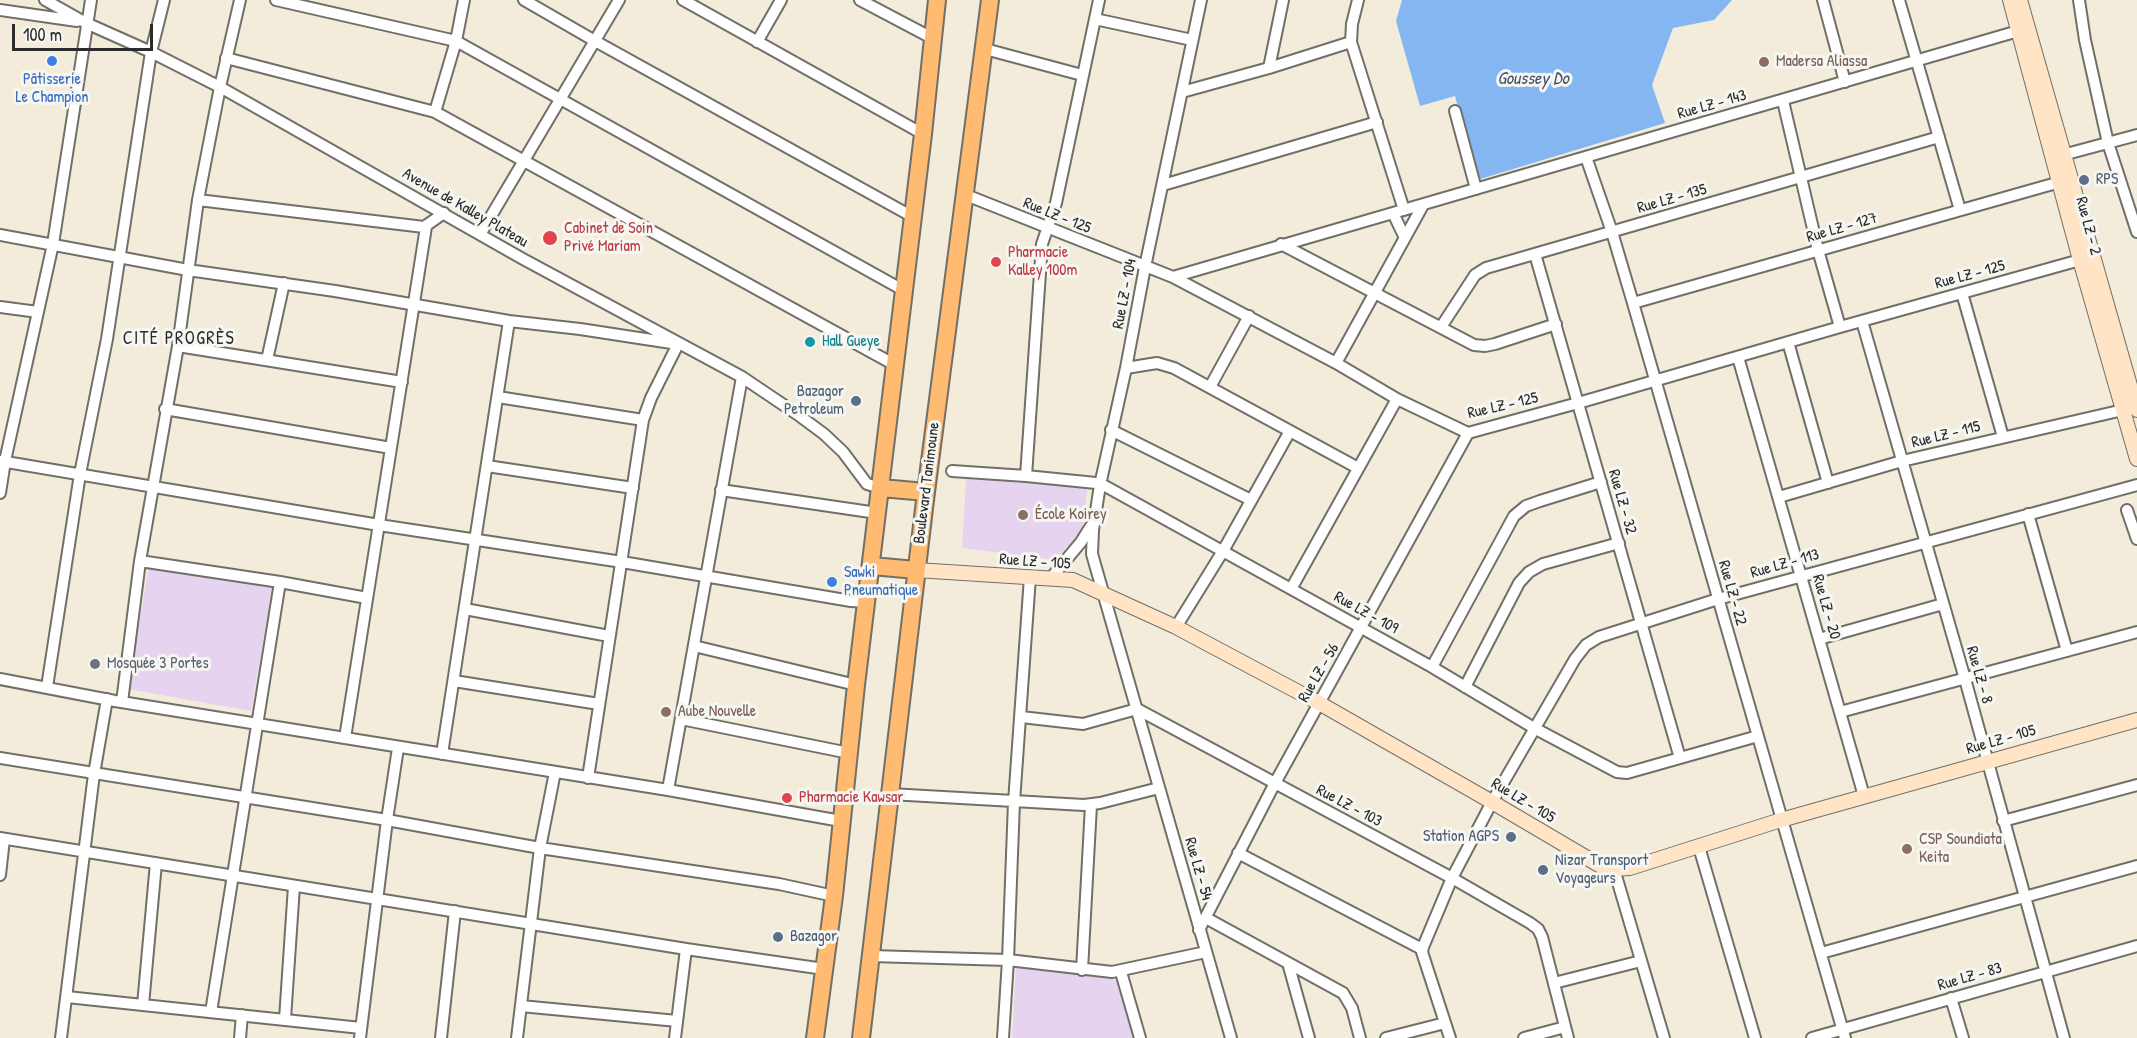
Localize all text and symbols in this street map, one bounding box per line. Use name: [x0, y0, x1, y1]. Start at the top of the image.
scale bar: [15, 12, 156, 50]
text: 100 m: [23, 22, 62, 47]
place label: Madersa Aliassa: [1776, 52, 1867, 72]
marker: Pâtisserie Le Champion: [45, 54, 59, 68]
marker: Madersa Aliassa: [1757, 55, 1771, 69]
water label: Goussey Do: [1497, 68, 1569, 90]
place label: Pâtisserie Le Champion: [16, 70, 88, 108]
street label: Rue LZ - 143: [1675, 86, 1749, 124]
street label: Avenue de Kalley Plateau: [399, 164, 531, 252]
place label: RPS: [2096, 170, 2118, 190]
marker: RPS: [2077, 173, 2091, 187]
street label: Rue LZ - 135: [1635, 180, 1709, 218]
street label: Rue LZ - 125: [1020, 194, 1094, 238]
street label: Rue LZ - 2: [2071, 195, 2105, 257]
street label: Rue LZ - 127: [1804, 209, 1880, 247]
place label: Cabinet de Soin Privé Mariam: [564, 219, 653, 257]
marker: Cabinet de Soin Privé Mariam: [541, 229, 559, 247]
place label: Pharmacie Kalley 100m: [1008, 243, 1077, 281]
marker: Pharmacie Kalley 100m: [989, 255, 1003, 269]
street label: Rue LZ - 125: [1933, 256, 2007, 294]
street label: Rue LZ - 104: [1109, 258, 1141, 330]
district label: CITÉ PROGRÈS: [123, 328, 235, 350]
place label: Hall Gueye: [822, 332, 880, 352]
marker: Hall Gueye: [803, 335, 817, 349]
place label: Bazagor Petroleum: [784, 382, 844, 420]
street label: Rue LZ - 125: [1466, 389, 1540, 423]
marker: Bazagor Petroleum: [849, 394, 863, 408]
street label: Rue LZ - 115: [1910, 417, 1982, 453]
street label: Boulevard Tanimoune: [910, 421, 944, 545]
street label: Rue LZ - 32: [1604, 468, 1640, 536]
place label: École Koirey: [1035, 505, 1107, 525]
marker: École Koirey: [1016, 508, 1030, 522]
street label: Rue LZ - 113: [1749, 545, 1821, 583]
street label: Rue LZ - 105: [999, 550, 1071, 574]
street label: Rue LZ - 22: [1714, 558, 1750, 628]
place label: Sawki Pneumatique: [844, 563, 918, 601]
street label: Rue LZ - 20: [1808, 573, 1844, 641]
marker: Sawki Pneumatique: [825, 575, 839, 589]
street label: Rue LZ - 109: [1331, 588, 1401, 638]
street label: Rue LZ - 56: [1294, 640, 1344, 706]
street label: Rue LZ - 8: [1962, 644, 1996, 706]
place label: Mosquée 3 Portes: [107, 654, 209, 674]
marker: Mosquée 3 Portes: [88, 657, 102, 671]
place label: Aube Nouvelle: [678, 702, 756, 722]
marker: Aube Nouvelle: [659, 705, 673, 719]
street label: Rue LZ - 105: [1964, 721, 2038, 759]
street label: Rue LZ - 105: [1487, 774, 1559, 828]
street label: Rue LZ - 103: [1313, 781, 1385, 831]
place label: Pharmacie Kawsar: [799, 788, 903, 808]
marker: Pharmacie Kawsar: [780, 791, 794, 805]
place label: Station AGPS: [1423, 827, 1499, 847]
marker: Station AGPS: [1504, 830, 1518, 844]
place label: CSP Soundiata Keita: [1919, 830, 2002, 868]
street label: Rue LZ - 54: [1180, 835, 1216, 903]
marker: CSP Soundiata Keita: [1900, 842, 1914, 856]
place label: Nizar Transport Voyageurs: [1555, 851, 1648, 889]
marker: Nizar Transport Voyageurs: [1536, 863, 1550, 877]
place label: Bazagor: [790, 927, 837, 947]
marker: Bazagor: [771, 930, 785, 944]
street label: Rue LZ - 83: [1936, 959, 2004, 995]

